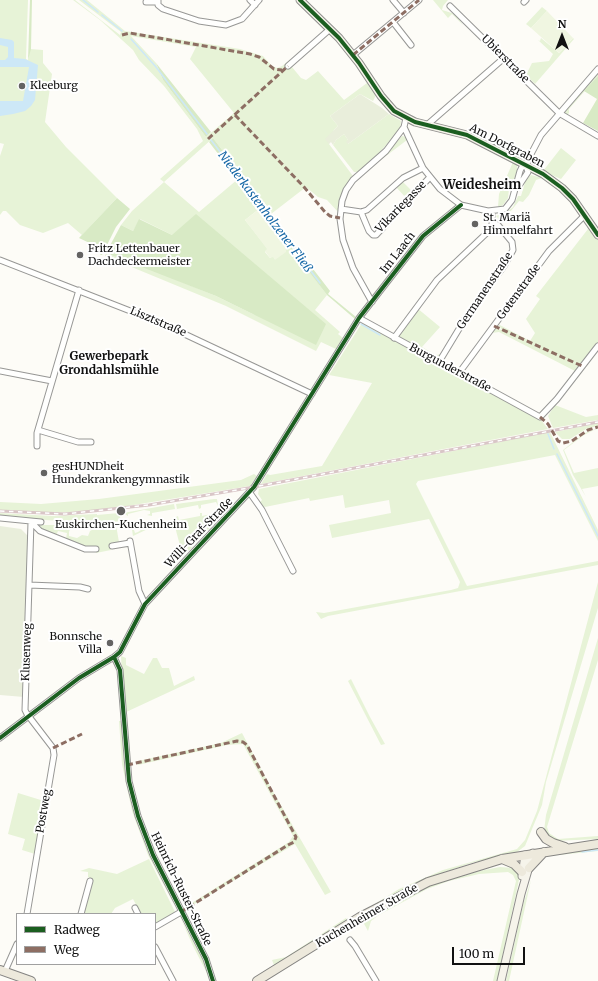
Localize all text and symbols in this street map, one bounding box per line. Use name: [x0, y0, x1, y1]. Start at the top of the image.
north arrow: [542, 16, 582, 56]
text: N: [558, 17, 566, 31]
street label: Ubierstraße: [478, 32, 532, 86]
place label: Kleeburg: [30, 79, 78, 93]
marker: Kleeburg: [17, 81, 27, 91]
street label: Am Dorfgraben: [467, 121, 547, 171]
water label: Niederkastenholzener Fließ: [215, 149, 315, 275]
district label: Weidesheim: [443, 177, 521, 193]
street label: Vikariegasse: [373, 178, 429, 236]
place label: St. Mariä Himmelfahrt: [483, 211, 553, 237]
marker: St. Mariä Himmelfahrt: [470, 219, 480, 229]
street label: Im Laach: [378, 230, 418, 276]
place label: Fritz Lettenbauer Dachdeckermeister: [88, 242, 191, 268]
marker: Fritz Lettenbauer Dachdeckermeister: [75, 250, 85, 260]
street label: Germanenstraße: [454, 250, 516, 332]
street label: Gotenstraße: [494, 262, 544, 322]
street label: Lisztstraße: [128, 304, 188, 340]
street label: Burgunderstraße: [407, 341, 493, 395]
district label: Gewerbepark Grondahlsmühle: [59, 350, 159, 378]
place label: gesHUNDheit Hundekrankengymnastik: [52, 460, 190, 486]
marker: gesHUNDheit Hundekrankengymnastik: [39, 468, 49, 478]
street label: Willi-Graf-Straße: [162, 495, 236, 571]
marker: Euskirchen-Kuchenheim: [115, 505, 127, 517]
place label: Euskirchen-Kuchenheim: [55, 518, 187, 532]
street label: Klusenweg: [19, 623, 35, 681]
place label: Bonnsche Villa: [50, 630, 102, 656]
marker: Bonnsche Villa: [105, 638, 115, 648]
street label: Postweg: [34, 788, 54, 834]
street label: Heinrich-Ruster-Straße: [148, 830, 214, 948]
street label: Kuchenheimer Straße: [314, 881, 420, 951]
legend: [16, 913, 156, 965]
text: Radweg: [54, 922, 100, 937]
scale bar: [454, 939, 527, 965]
text: Weg: [54, 942, 79, 957]
text: 100 m: [459, 946, 494, 961]

